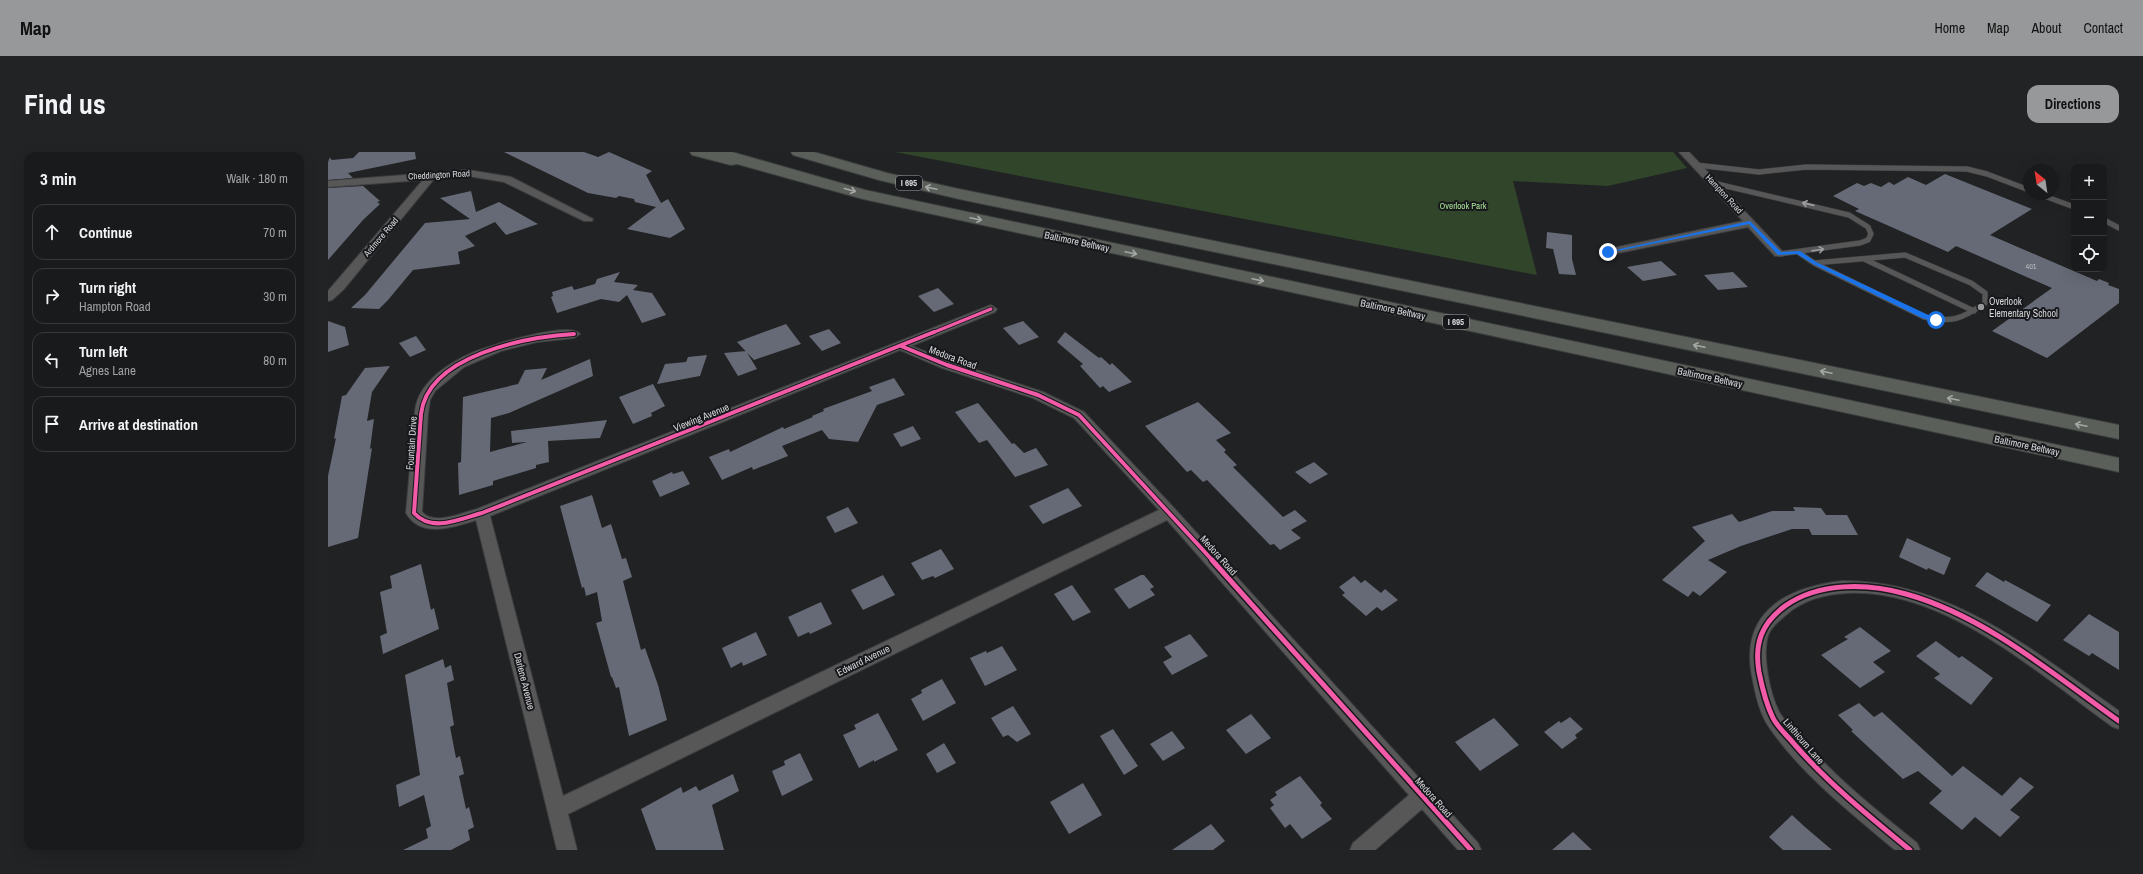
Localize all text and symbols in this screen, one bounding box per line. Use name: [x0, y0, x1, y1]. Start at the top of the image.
text: Map: [20, 15, 51, 41]
text: Home: [1934, 19, 1965, 37]
text: Map: [1987, 19, 2009, 37]
text: About: [2031, 19, 2061, 37]
text: Contact: [2083, 19, 2123, 37]
text: Find us: [24, 85, 106, 123]
button: Directions: [2027, 85, 2119, 123]
north arrow: [2023, 164, 2059, 200]
map controls: [2071, 164, 2107, 272]
button: +: [2071, 164, 2107, 200]
text: 3 min: [40, 167, 76, 190]
street label: Cheddington Road: [408, 167, 470, 183]
text: Walk · 180 m: [226, 170, 288, 187]
street label: Hampton Road: [1703, 172, 1745, 216]
road number: I 695: [896, 176, 922, 190]
one-way arrow: [925, 183, 938, 191]
one-way arrow: [843, 187, 856, 194]
park label: Overlook Park: [1440, 200, 1487, 212]
one-way arrow: [1802, 200, 1815, 208]
button: −: [2071, 200, 2107, 236]
street label: Ardmore Road: [360, 215, 401, 260]
one-way arrow: [970, 215, 983, 223]
icon: ahead: [41, 221, 63, 243]
text: Continue: [79, 222, 132, 243]
text: 70 m: [263, 224, 287, 241]
street label: Baltimore Beltway: [1043, 228, 1111, 255]
button: locate: [2071, 236, 2107, 272]
route end: [1599, 243, 1617, 261]
one-way arrow: [1811, 246, 1824, 254]
one-way arrow: [1124, 249, 1137, 257]
house number: 401: [2026, 261, 2037, 271]
one-way arrow: [1251, 276, 1264, 284]
text: Turn right: [79, 277, 136, 298]
icon: right: [41, 285, 63, 307]
text: 30 m: [263, 288, 287, 305]
place label: Overlook Elementary School: [1989, 295, 2058, 320]
street label: Baltimore Beltway: [1359, 296, 1427, 323]
text: Hampton Road: [79, 298, 151, 315]
marker: Overlook Elementary School: [1976, 302, 1986, 312]
route start: [1927, 311, 1945, 329]
road number: I 695: [1443, 315, 1469, 329]
text: Turn left: [79, 341, 127, 362]
one-way arrow: [1693, 342, 1706, 350]
street label: Medora Road: [927, 343, 978, 372]
icon: left: [41, 349, 63, 371]
text: 80 m: [263, 352, 287, 369]
text: Agnes Lane: [79, 362, 136, 379]
street label: Baltimore Beltway: [1676, 364, 1744, 391]
one-way arrow: [1820, 368, 1833, 376]
one-way arrow: [1947, 394, 1960, 402]
street label: Viewing Avenue: [671, 400, 731, 435]
icon: arrive: [41, 413, 63, 435]
text: Arrive at destination: [79, 414, 198, 435]
street label: Fountain Drive: [403, 415, 420, 470]
one-way arrow: [2074, 421, 2087, 429]
street label: Baltimore Beltway: [1993, 432, 2061, 459]
street label: Medora Road: [1197, 533, 1240, 578]
street label: Edward Avenue: [835, 642, 892, 679]
street label: Darlene Avenue: [511, 651, 538, 711]
street label: Linthicum Lane: [1780, 716, 1827, 767]
street label: Medora Road: [1412, 775, 1455, 820]

